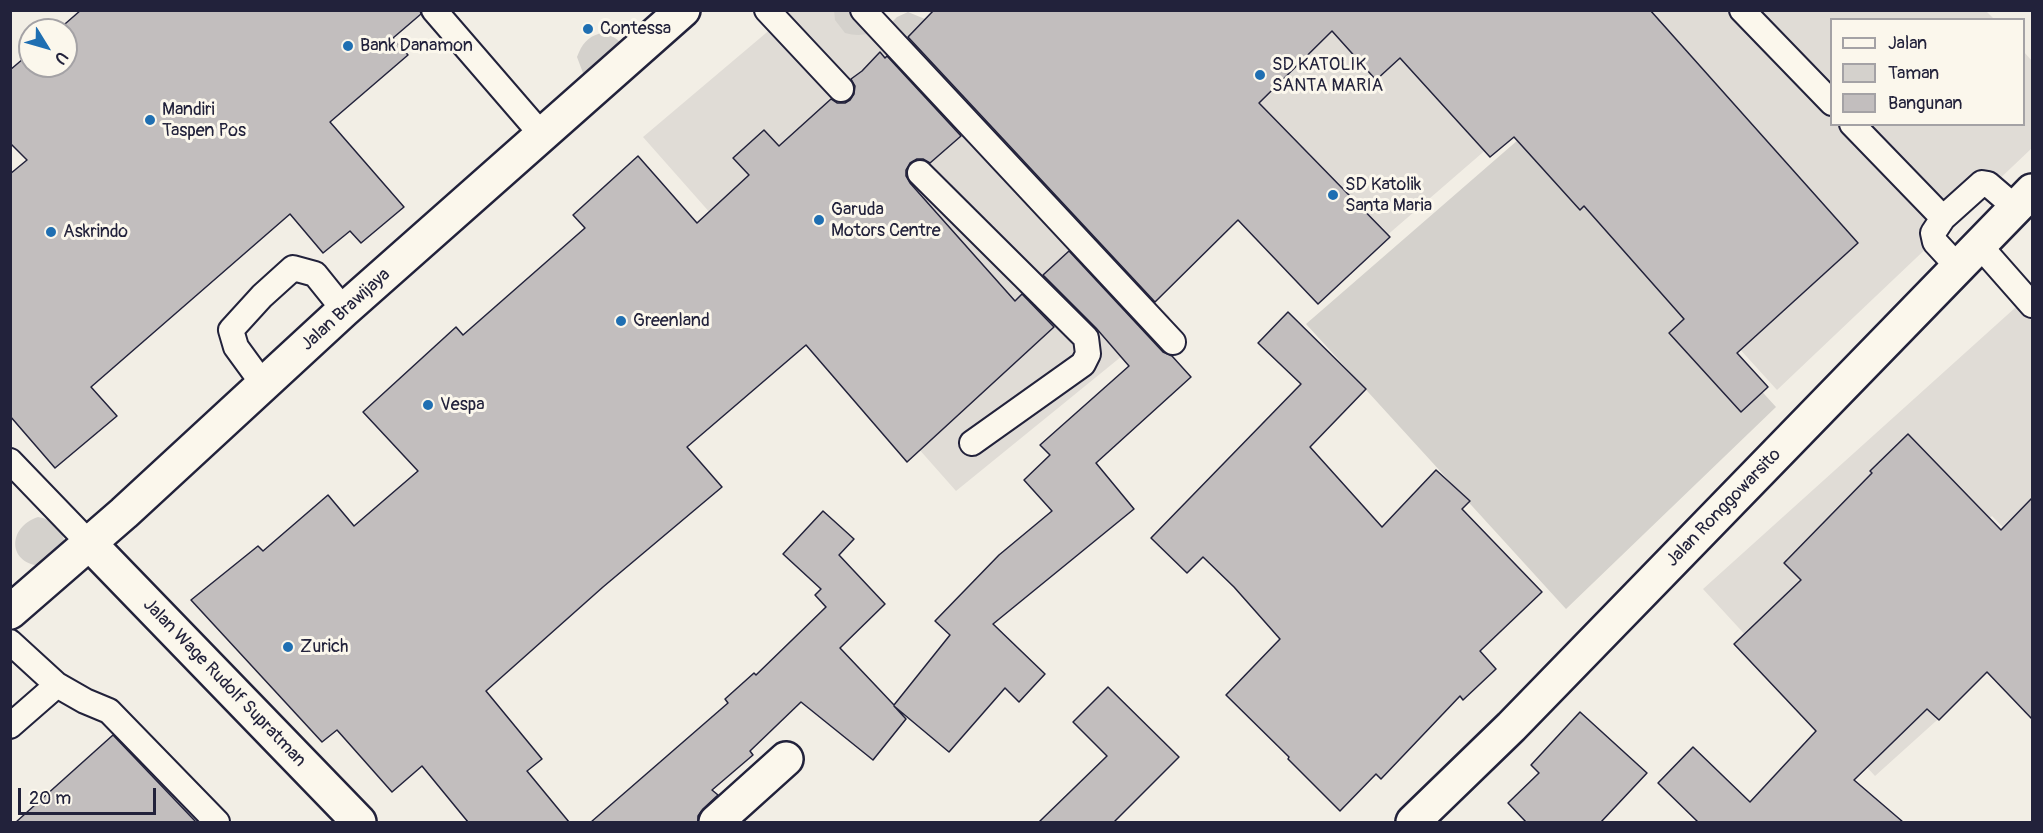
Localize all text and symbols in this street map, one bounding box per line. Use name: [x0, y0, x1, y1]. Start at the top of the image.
north arrow: [18, 18, 78, 78]
place label: Contessa: [600, 18, 671, 40]
legend: [1830, 18, 2025, 126]
marker: Contessa: [581, 22, 595, 36]
text: Jalan: [1888, 32, 1927, 55]
place label: Bank Danamon: [360, 35, 473, 57]
marker: Bank Danamon: [341, 39, 355, 53]
text: U: [50, 47, 72, 68]
place label: SD KATOLIK SANTA MARIA: [1272, 54, 1383, 97]
text: Taman: [1888, 62, 1939, 85]
marker: SD KATOLIK SANTA MARIA: [1253, 68, 1267, 82]
text: Bangunan: [1888, 92, 1963, 115]
place label: Mandiri Taspen Pos: [162, 99, 246, 142]
marker: Mandiri Taspen Pos: [143, 113, 157, 127]
place label: SD Katolik Santa Maria: [1345, 174, 1432, 216]
marker: SD Katolik Santa Maria: [1326, 188, 1340, 202]
place label: Garuda Motors Centre: [831, 199, 941, 242]
marker: Garuda Motors Centre: [812, 213, 826, 227]
place label: Askrindo: [63, 221, 128, 243]
marker: Askrindo: [44, 225, 58, 239]
street label: Jalan Brawijaya: [297, 264, 395, 356]
place label: Greenland: [633, 310, 710, 332]
marker: Greenland: [614, 314, 628, 328]
place label: Vespa: [440, 394, 485, 416]
marker: Vespa: [421, 398, 435, 412]
street label: Jalan Ronggowarsito: [1662, 444, 1786, 572]
street label: Jalan Wage Rudolf Supratman: [138, 594, 310, 772]
place label: Zurich: [300, 636, 349, 658]
marker: Zurich: [281, 640, 295, 654]
scale bar: [21, 776, 159, 814]
text: 20 m: [29, 787, 71, 810]

